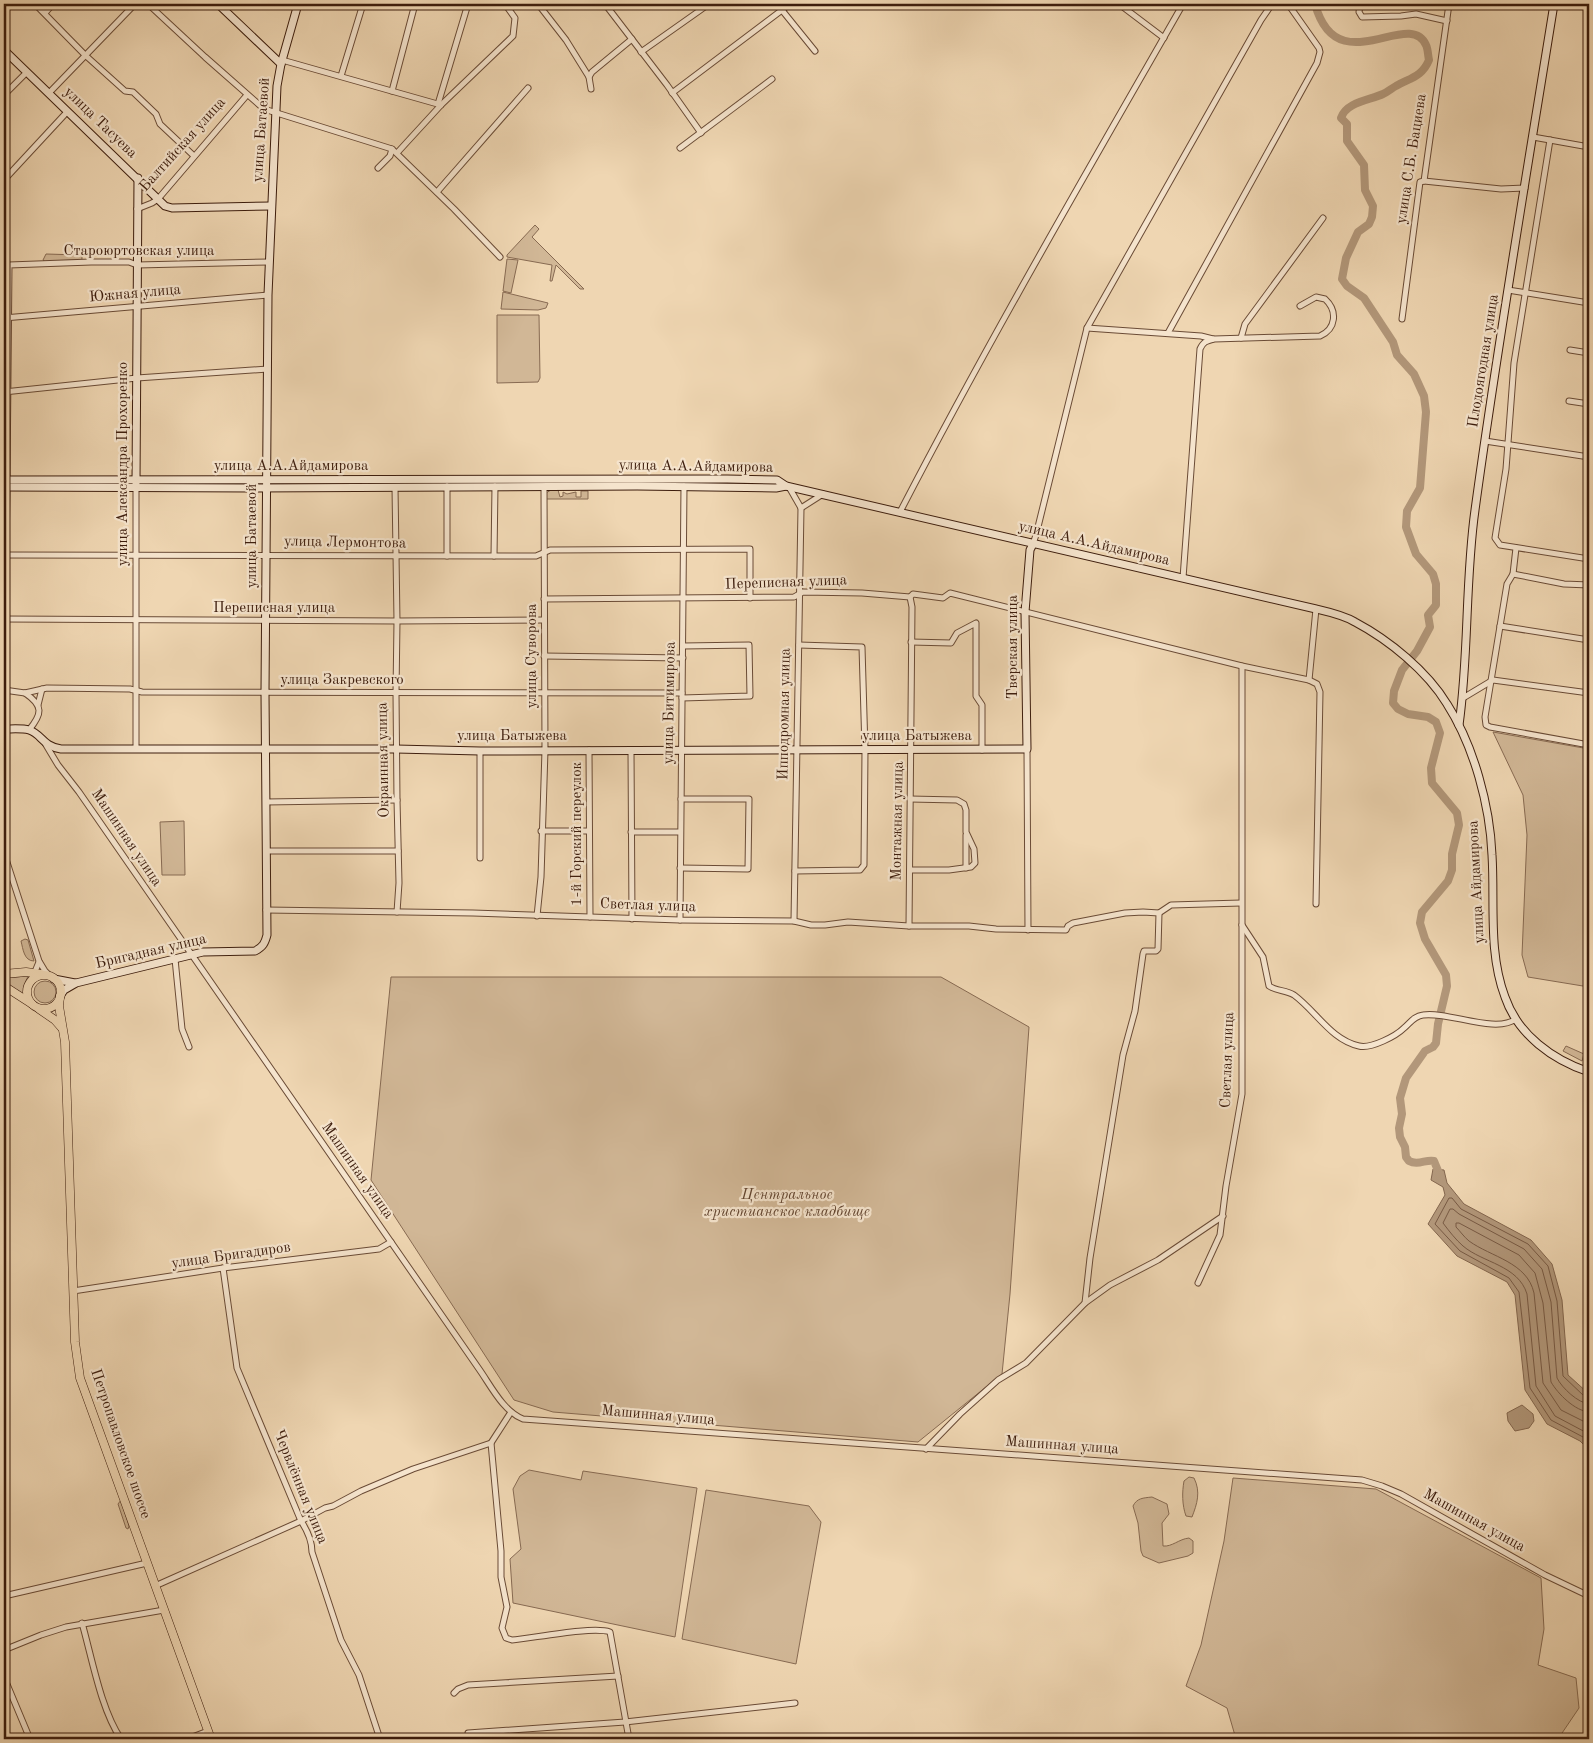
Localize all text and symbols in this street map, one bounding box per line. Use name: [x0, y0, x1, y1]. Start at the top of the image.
street label: улица Батаевой: [251, 77, 273, 183]
street label: улица Тасуева: [61, 85, 140, 162]
street label: улица С.Б. Бациева: [1394, 92, 1430, 225]
street label: Балтийская улица: [137, 95, 229, 195]
street label: Староюртовская улица: [63, 244, 215, 259]
street label: Южная улица: [89, 282, 182, 305]
street label: Плодоягодная улица: [1466, 293, 1502, 429]
street label: улица Александра Прохоренко: [116, 362, 131, 566]
street label: улица А.А.Айдамирова: [619, 458, 774, 476]
street label: улица А.А.Айдамирова: [214, 459, 369, 474]
street label: улица Батаевой: [245, 484, 260, 588]
street label: улица А.А.Айдамирова: [1017, 519, 1172, 569]
street label: улица Лермонтова: [284, 534, 407, 552]
street label: Переписная улица: [725, 573, 848, 593]
street label: Тверская улица: [1006, 594, 1021, 699]
street label: Переписная улица: [213, 601, 336, 616]
street label: улица Суворова: [525, 603, 540, 709]
street label: улица Битимирова: [661, 641, 679, 765]
street label: Ипподромная улица: [776, 647, 794, 780]
street label: улица Закревского: [280, 673, 404, 688]
street label: Окраинная улица: [375, 702, 393, 818]
street label: улица Батыжева: [457, 729, 568, 744]
street label: улица Батыжева: [862, 729, 973, 744]
street label: 1-й Горский переулок: [570, 761, 585, 906]
street label: Монтажная улица: [889, 761, 907, 881]
street label: Машинная улица: [88, 787, 164, 890]
street label: улица Айдамирова: [1466, 819, 1488, 944]
street label: Светлая улица: [600, 897, 697, 915]
street label: Бригадная улица: [94, 932, 208, 972]
street label: Светлая улица: [1219, 1011, 1237, 1108]
street label: Машинная улица: [318, 1120, 396, 1222]
park label: Центральное христианское кладбище: [704, 1188, 870, 1220]
street label: улица Бригадиров: [170, 1240, 292, 1272]
street label: Петропавловское шоссе: [87, 1367, 153, 1521]
street label: Машинная улица: [601, 1404, 716, 1428]
street label: Червлённая улица: [270, 1428, 330, 1547]
street label: Машинная улица: [1005, 1435, 1120, 1457]
street label: Машинная улица: [1421, 1487, 1528, 1555]

